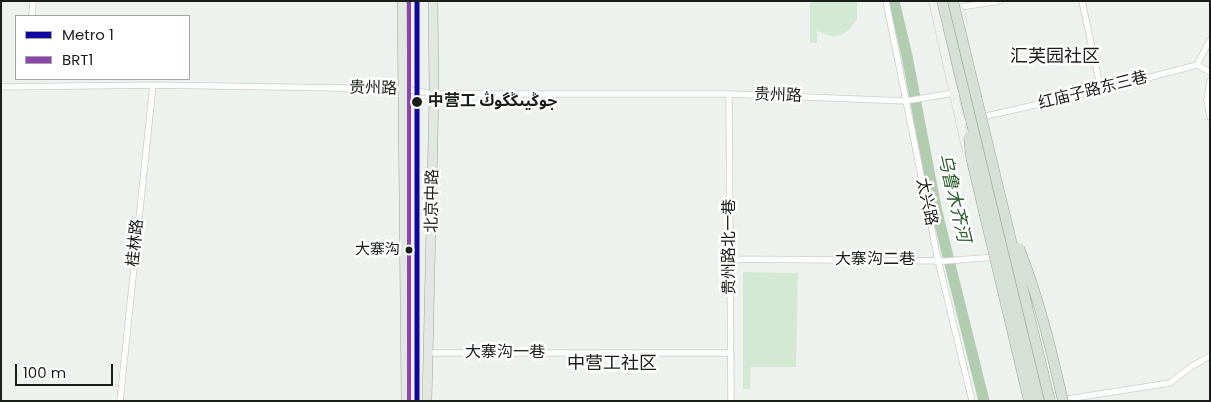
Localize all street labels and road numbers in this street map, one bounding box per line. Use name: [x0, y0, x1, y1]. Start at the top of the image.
street label: 红庙子路东三巷: [1036, 68, 1150, 114]
street label: 贵州路: [349, 79, 397, 99]
street label: 贵州路: [754, 86, 802, 106]
street label: 北京中路: [423, 169, 443, 233]
street label: 太兴路: [912, 177, 940, 227]
street label: 贵州路北一巷: [720, 199, 740, 295]
street label: 桂林路: [124, 218, 148, 268]
street label: 大寨沟二巷: [835, 250, 915, 270]
street label: 大寨沟一巷: [465, 343, 545, 363]

